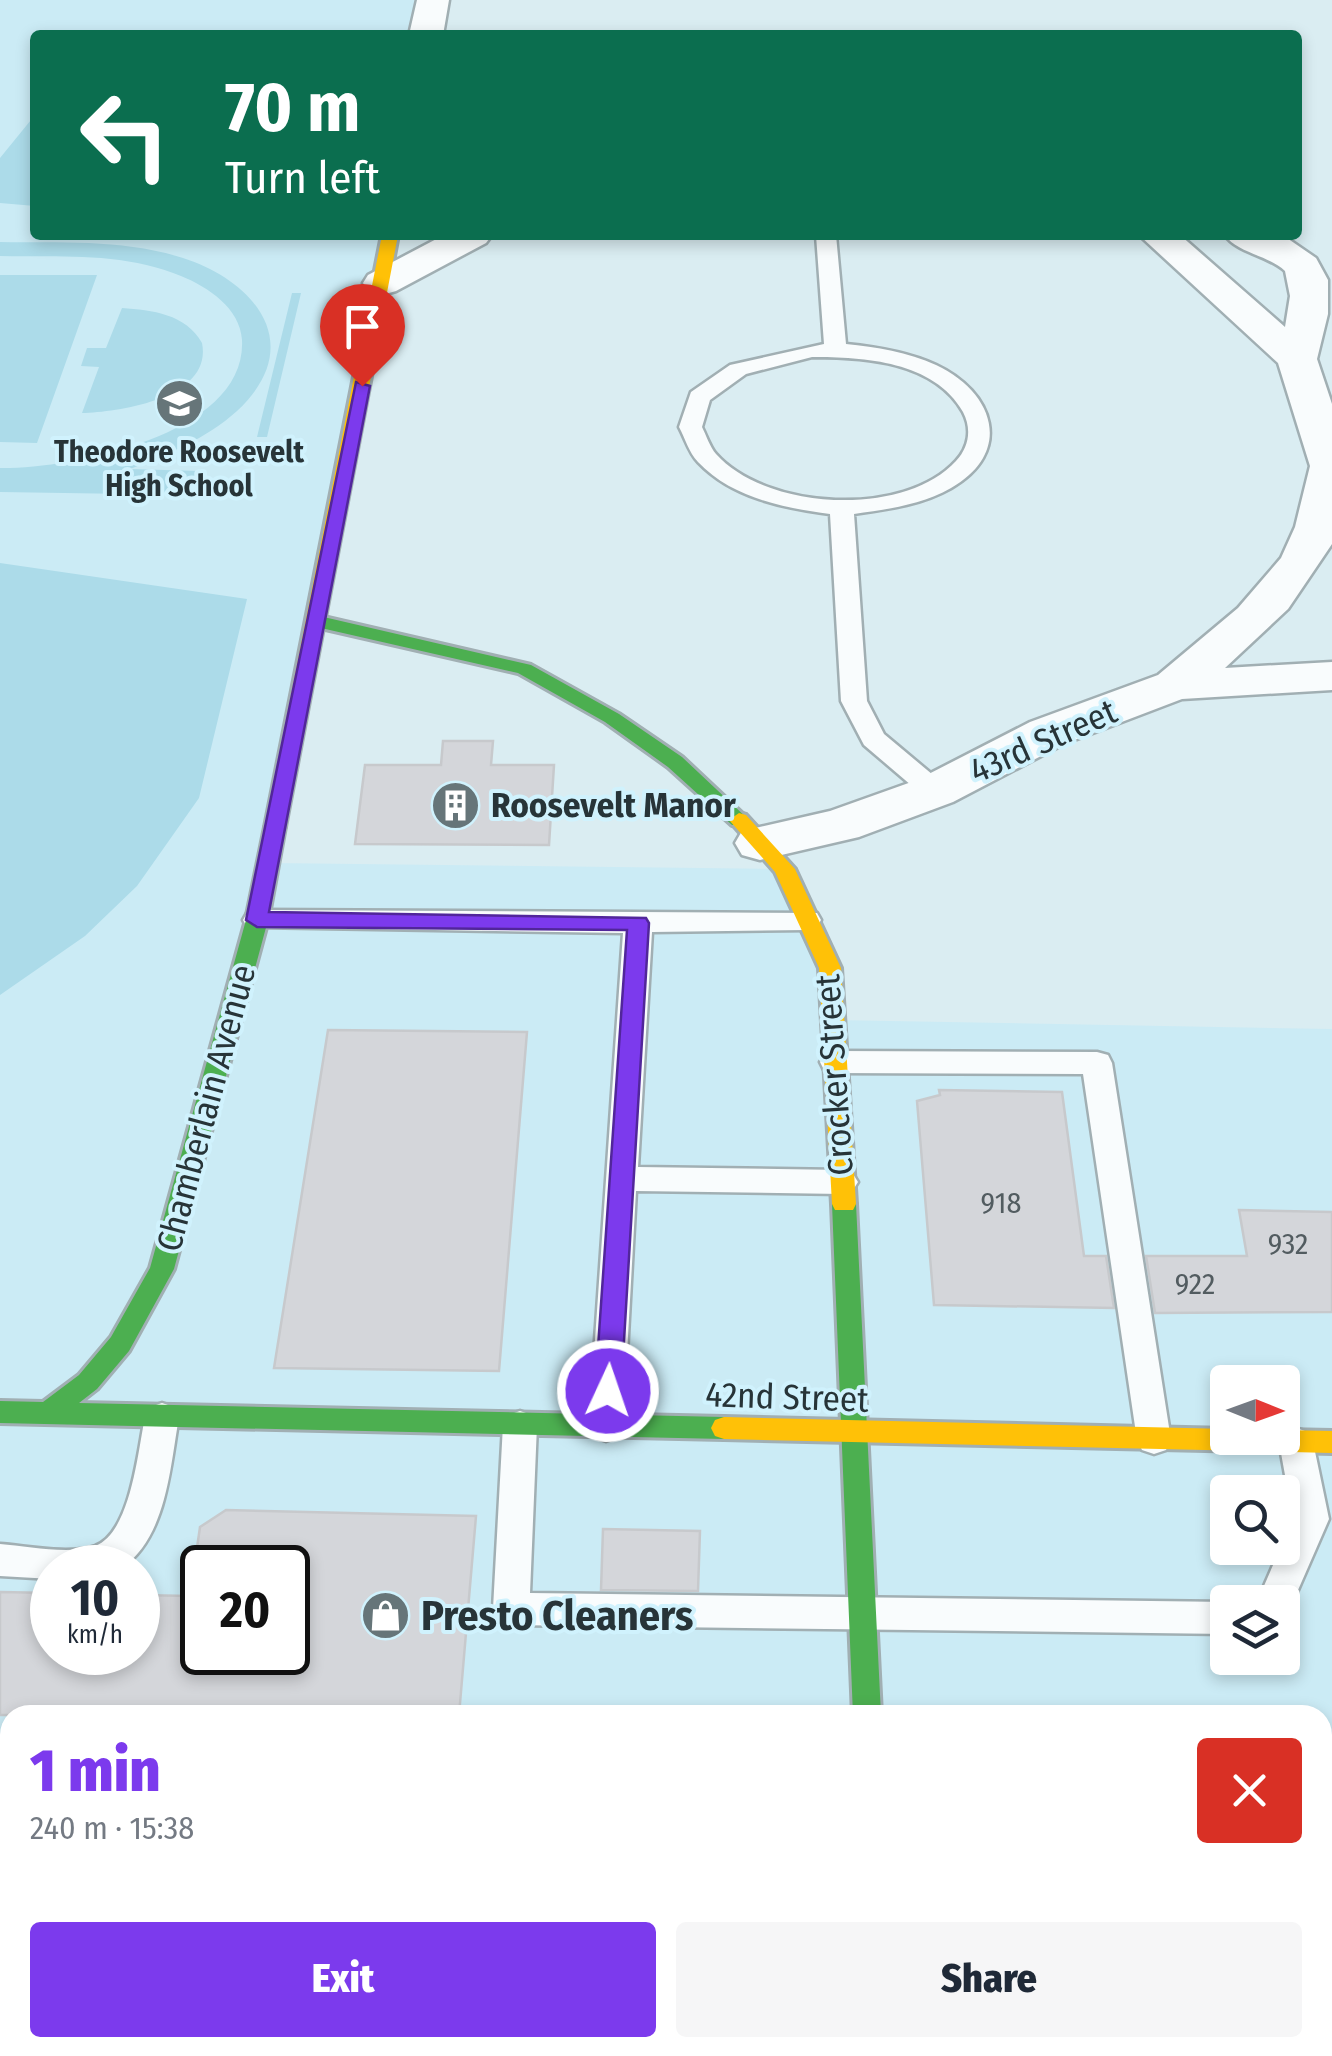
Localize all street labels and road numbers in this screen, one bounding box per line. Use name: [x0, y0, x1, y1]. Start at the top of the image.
street label: 43rd Street: [963, 690, 1124, 792]
street label: Chamberlain Avenue: [148, 960, 264, 1256]
street label: Crocker Street: [806, 972, 862, 1177]
street label: 42nd Street: [705, 1373, 870, 1421]

